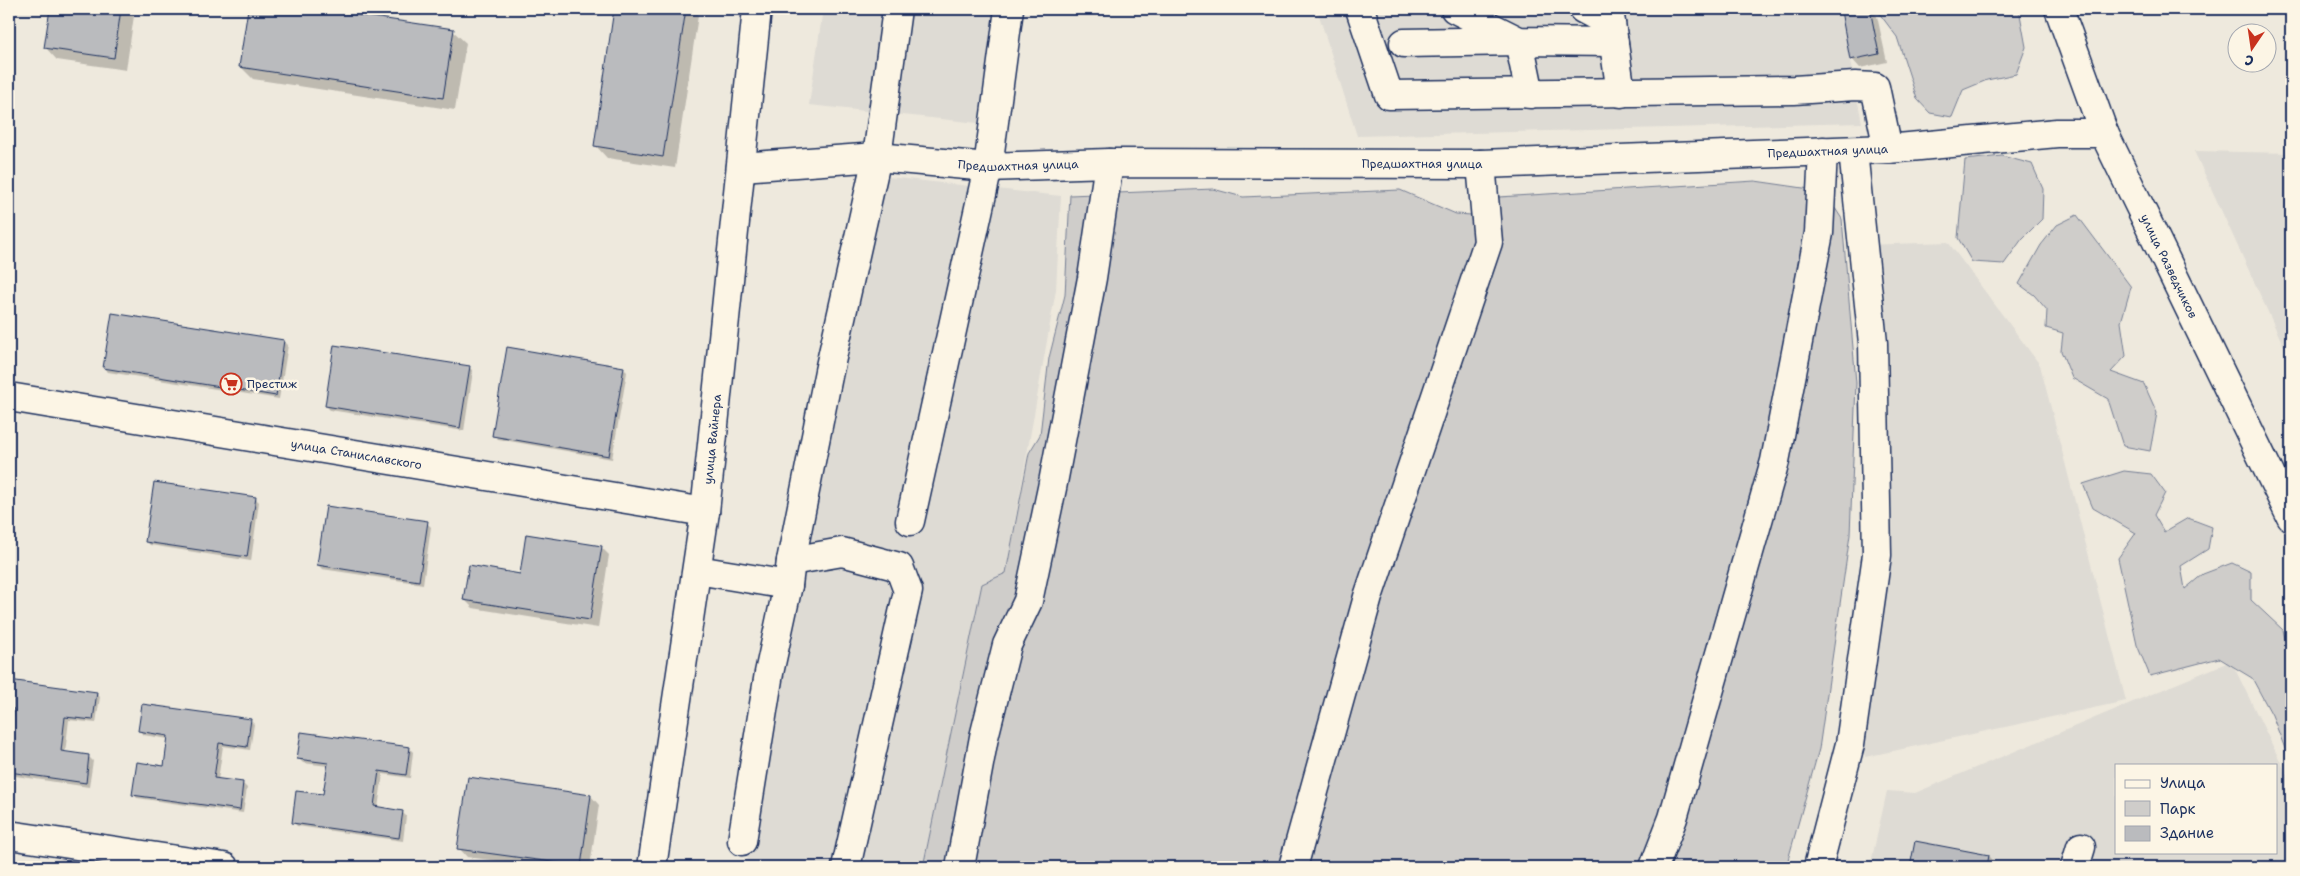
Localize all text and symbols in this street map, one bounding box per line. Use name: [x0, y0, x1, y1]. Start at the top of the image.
north arrow: [2228, 22, 2278, 72]
text: С: [2243, 51, 2255, 70]
street label: Предшахтная улица: [1767, 141, 1889, 161]
street label: Предшахтная улица: [957, 156, 1079, 175]
street label: Предшахтная улица: [1362, 156, 1483, 172]
street label: улица Разведчиков: [2137, 211, 2201, 321]
supermarket icon: Престиж: [219, 372, 243, 396]
place label: Престиж: [247, 376, 297, 392]
street label: улица Вайнера: [700, 393, 725, 485]
street label: улица Станиславского: [289, 436, 423, 473]
legend: [2115, 764, 2278, 854]
text: Улица: [2160, 773, 2206, 793]
text: Парк: [2160, 799, 2196, 819]
text: Здание: [2160, 823, 2214, 843]

